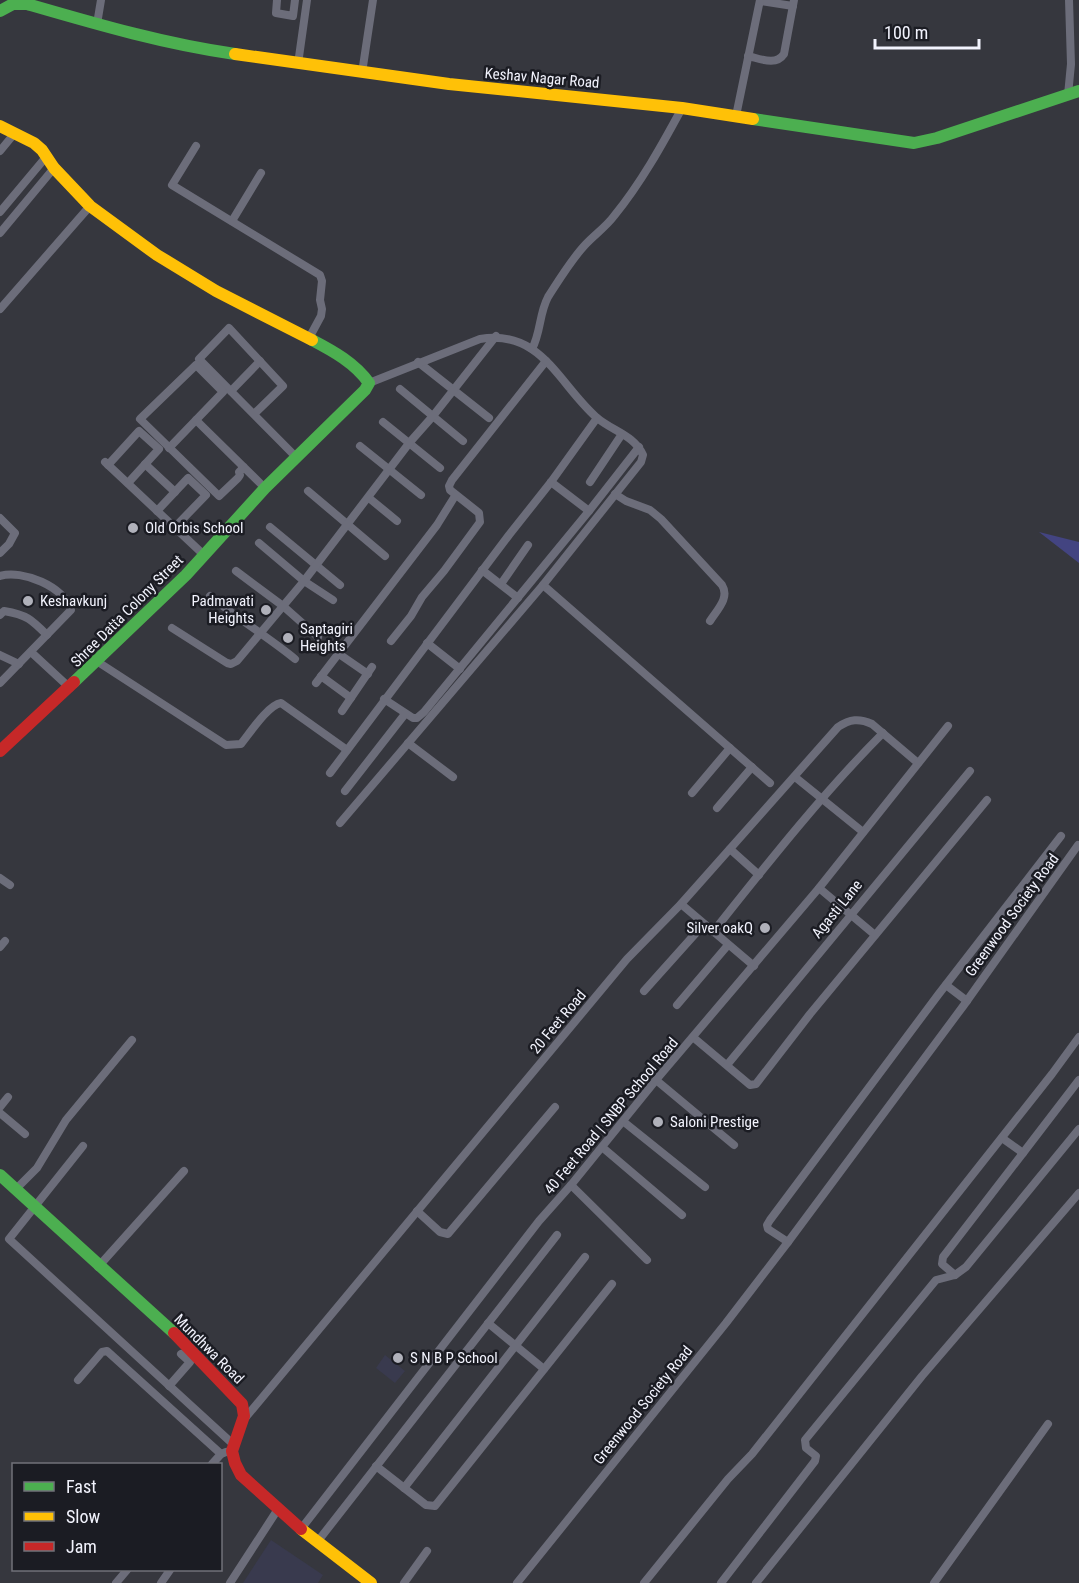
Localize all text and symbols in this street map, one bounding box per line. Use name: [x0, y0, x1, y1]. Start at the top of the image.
scale bar: [875, 12, 978, 50]
text: 100 m: [884, 22, 928, 43]
street label: Keshav Nagar Road: [484, 64, 600, 92]
place label: Old Orbis School: [145, 519, 244, 537]
marker: Old Orbis School: [126, 521, 140, 535]
street label: Shree Datta Colony Street: [67, 551, 187, 671]
place label: Keshavkunj: [40, 592, 107, 610]
place label: Padmavati Heights: [191, 592, 254, 627]
marker: Keshavkunj: [21, 594, 35, 608]
marker: Padmavati Heights: [259, 603, 273, 617]
place label: Saptagiri Heights: [300, 620, 353, 655]
marker: Saptagiri Heights: [281, 631, 295, 645]
street label: Greenwood Society Road: [961, 850, 1063, 980]
street label: Agasti Lane: [808, 876, 866, 942]
place label: Silver oakQ: [686, 919, 753, 937]
marker: Silver oakQ: [758, 921, 772, 935]
street label: 20 Feet Road: [526, 987, 590, 1057]
street label: 40 Feet Road | SNBP School Road: [540, 1034, 682, 1198]
place label: Saloni Prestige: [670, 1113, 759, 1131]
marker: Saloni Prestige: [651, 1115, 665, 1129]
street label: Mundhwa Road: [170, 1310, 248, 1388]
street label: Greenwood Society Road: [590, 1342, 696, 1468]
place label: S N B P School: [410, 1349, 498, 1367]
marker: S N B P School: [391, 1351, 405, 1365]
legend: [12, 1463, 222, 1571]
text: Fast: [66, 1476, 97, 1497]
text: Slow: [66, 1506, 101, 1527]
text: Jam: [66, 1536, 97, 1557]

